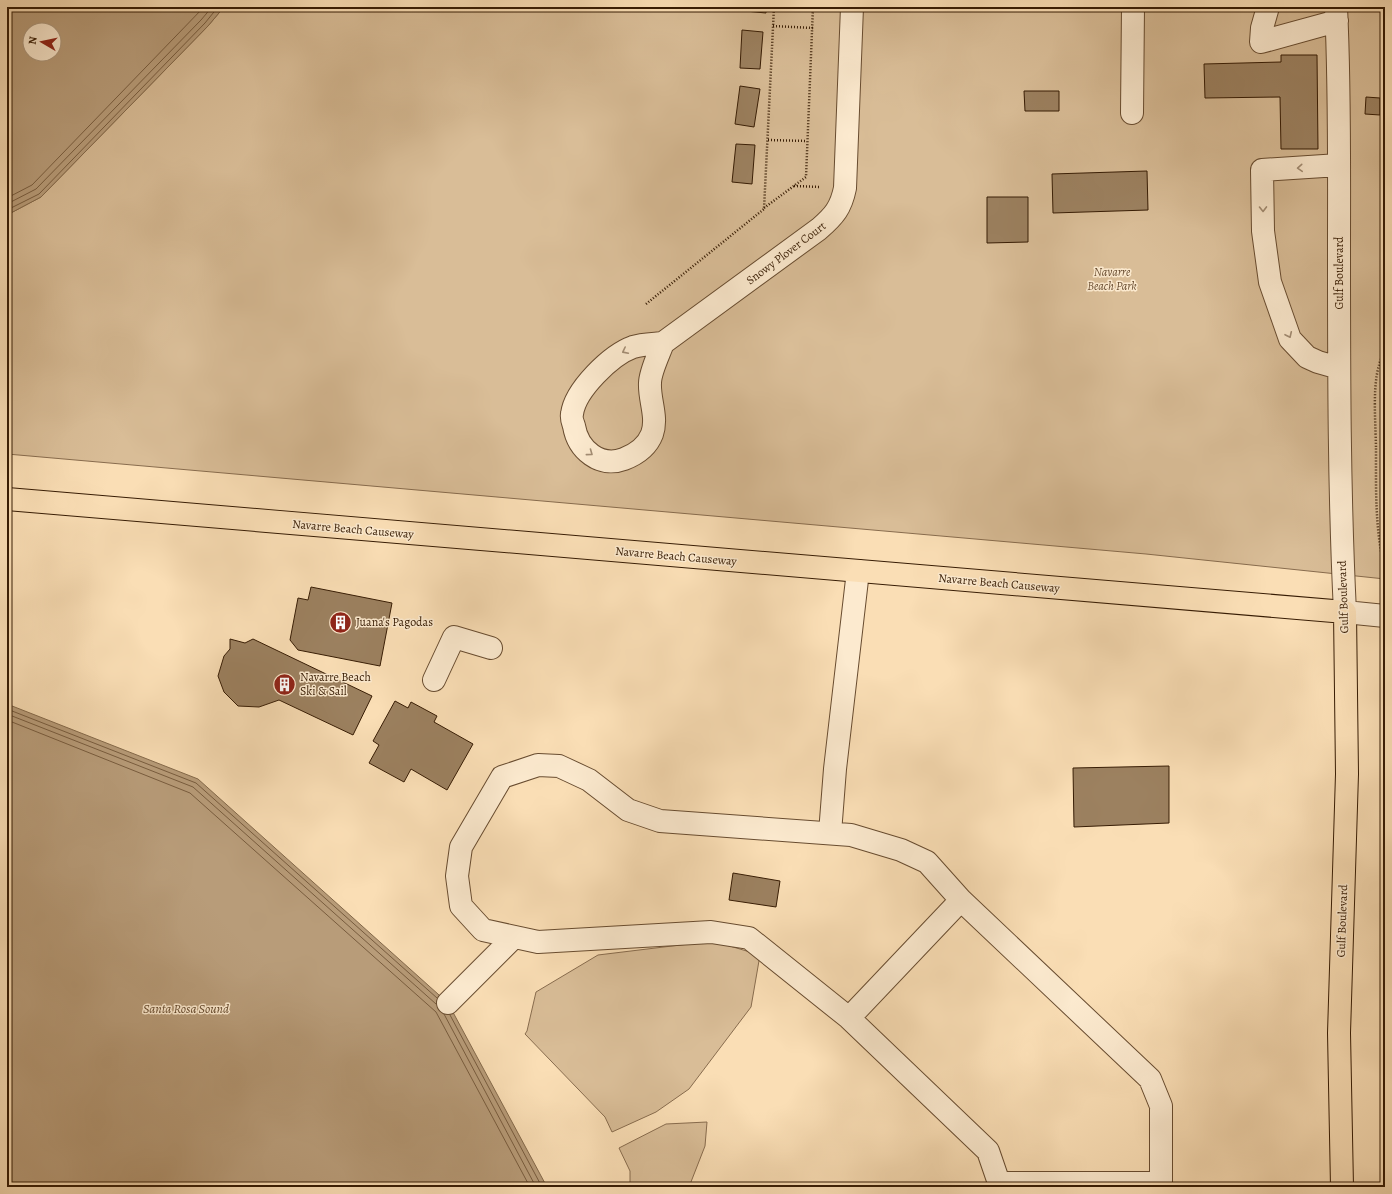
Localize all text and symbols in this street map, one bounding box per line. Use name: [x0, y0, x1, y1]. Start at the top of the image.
north arrow: [22, 22, 62, 62]
text: N: [25, 35, 41, 46]
one-way arrow: [1297, 163, 1303, 172]
one-way arrow: [1259, 206, 1267, 212]
street label: Snowy Plover Court: [743, 218, 829, 288]
street label: Gulf Boulevard: [1331, 236, 1347, 310]
park label: Navarre Beach Park: [1087, 264, 1137, 294]
one-way arrow: [1284, 331, 1292, 338]
one-way arrow: [622, 346, 630, 354]
one-way arrow: [585, 448, 592, 455]
street label: Navarre Beach Causeway: [292, 516, 415, 542]
street label: Navarre Beach Causeway: [615, 543, 738, 569]
street label: Gulf Boulevard: [1334, 560, 1352, 634]
street label: Navarre Beach Causeway: [938, 570, 1061, 596]
building icon: Juana's Pagodas: [328, 609, 354, 635]
place label: Juana's Pagodas: [356, 614, 433, 630]
place label: Navarre Beach Ski & Sail: [300, 669, 371, 699]
building icon: Navarre Beach Ski & Sail: [271, 671, 297, 697]
street label: Gulf Boulevard: [1333, 884, 1351, 958]
water label: Santa Rosa Sound: [143, 1000, 229, 1017]

